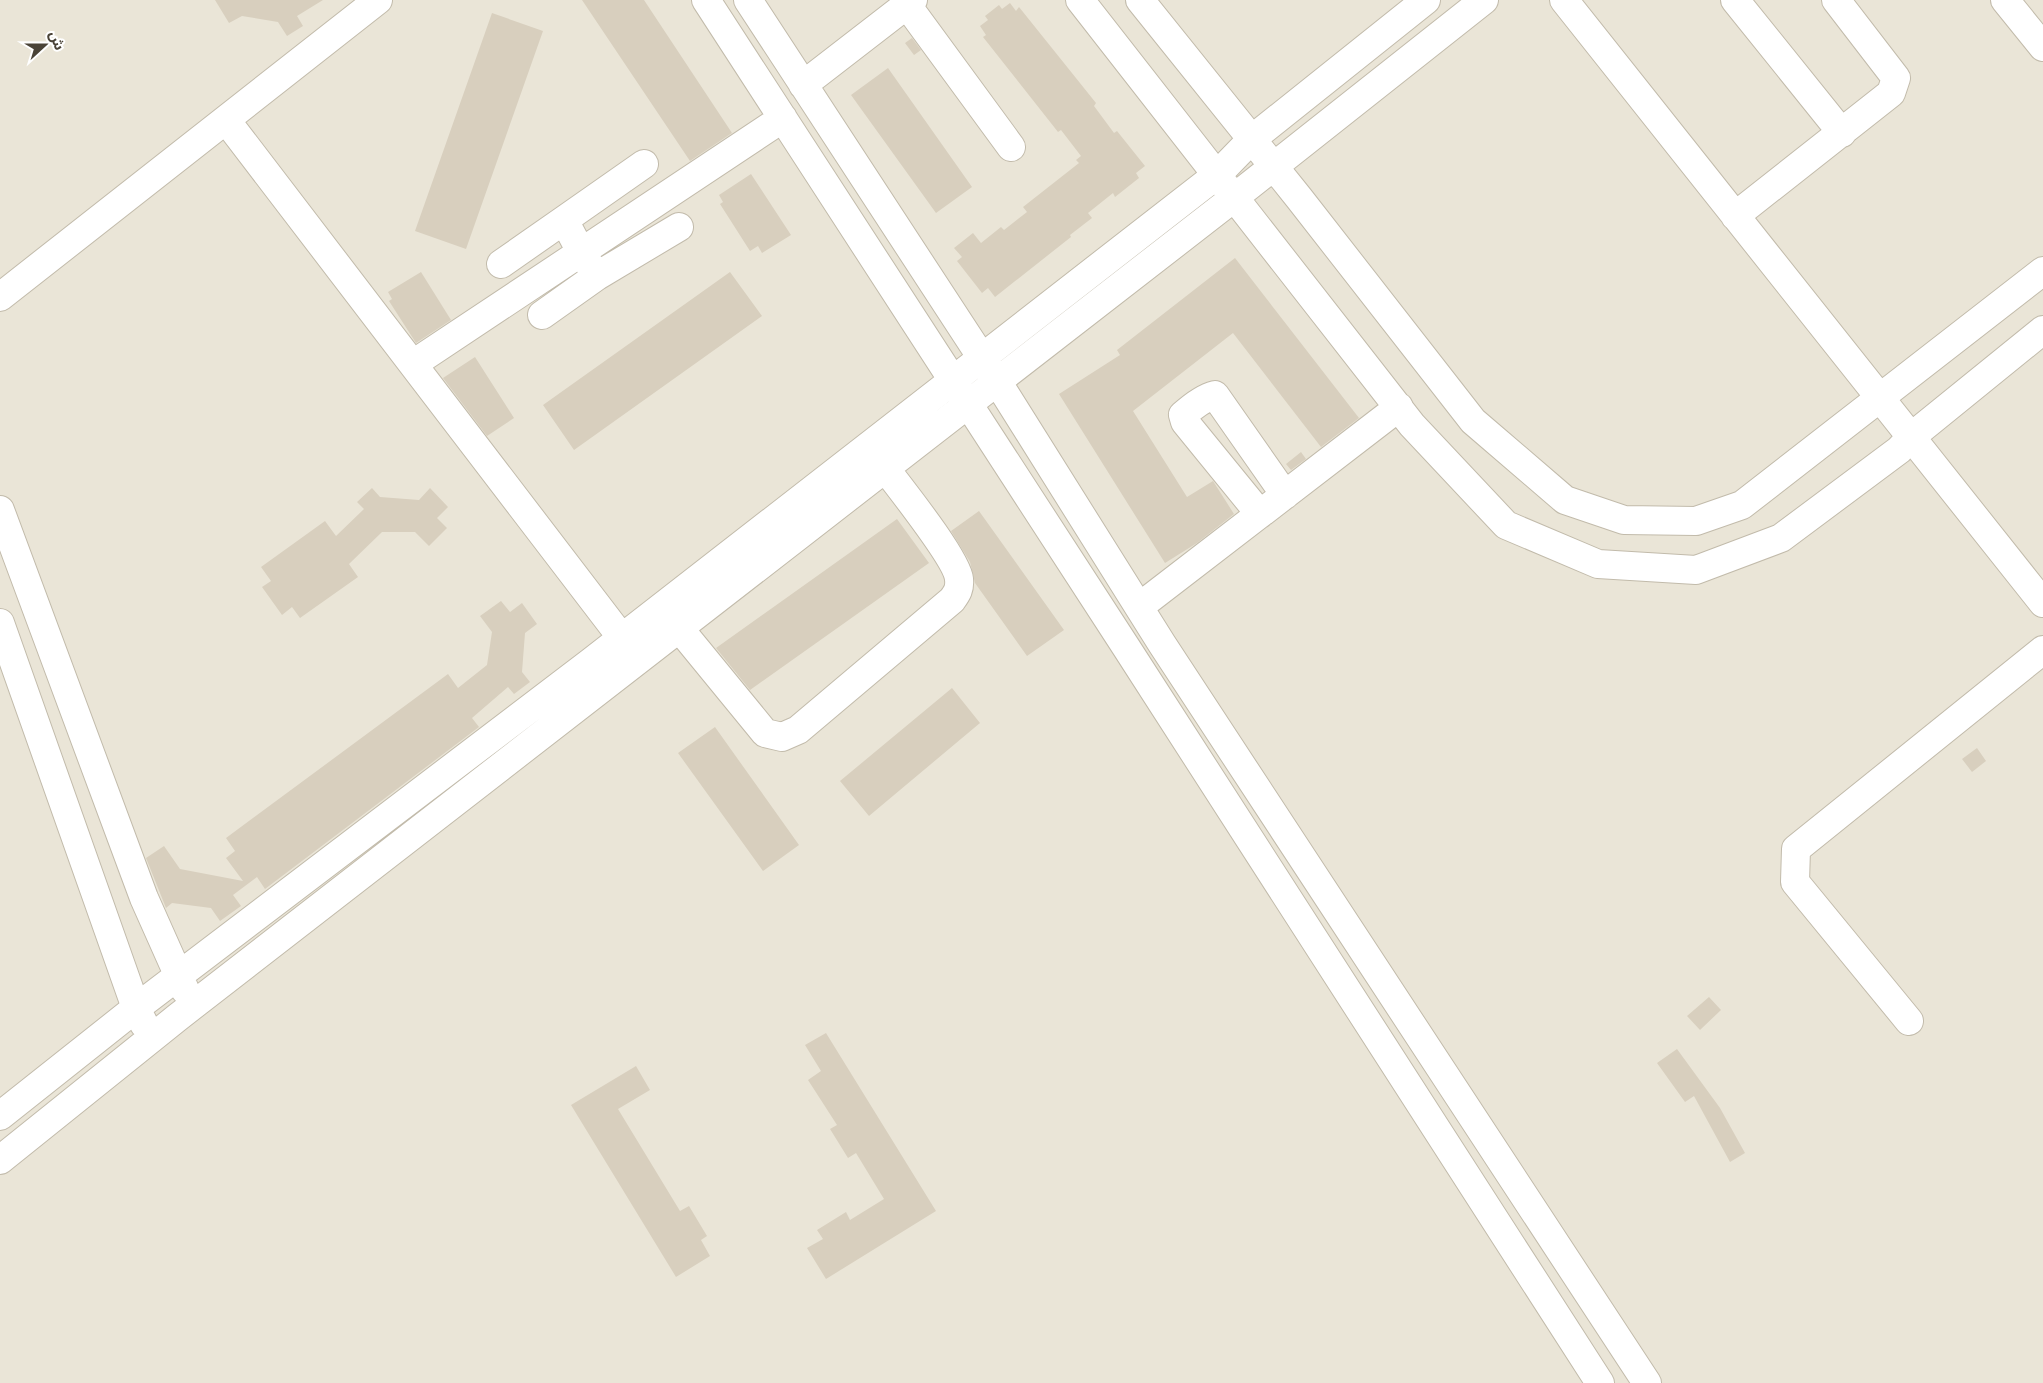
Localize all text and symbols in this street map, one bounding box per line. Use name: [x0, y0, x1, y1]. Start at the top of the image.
north arrow: [20, 20, 70, 70]
text: ش: [45, 28, 69, 53]

